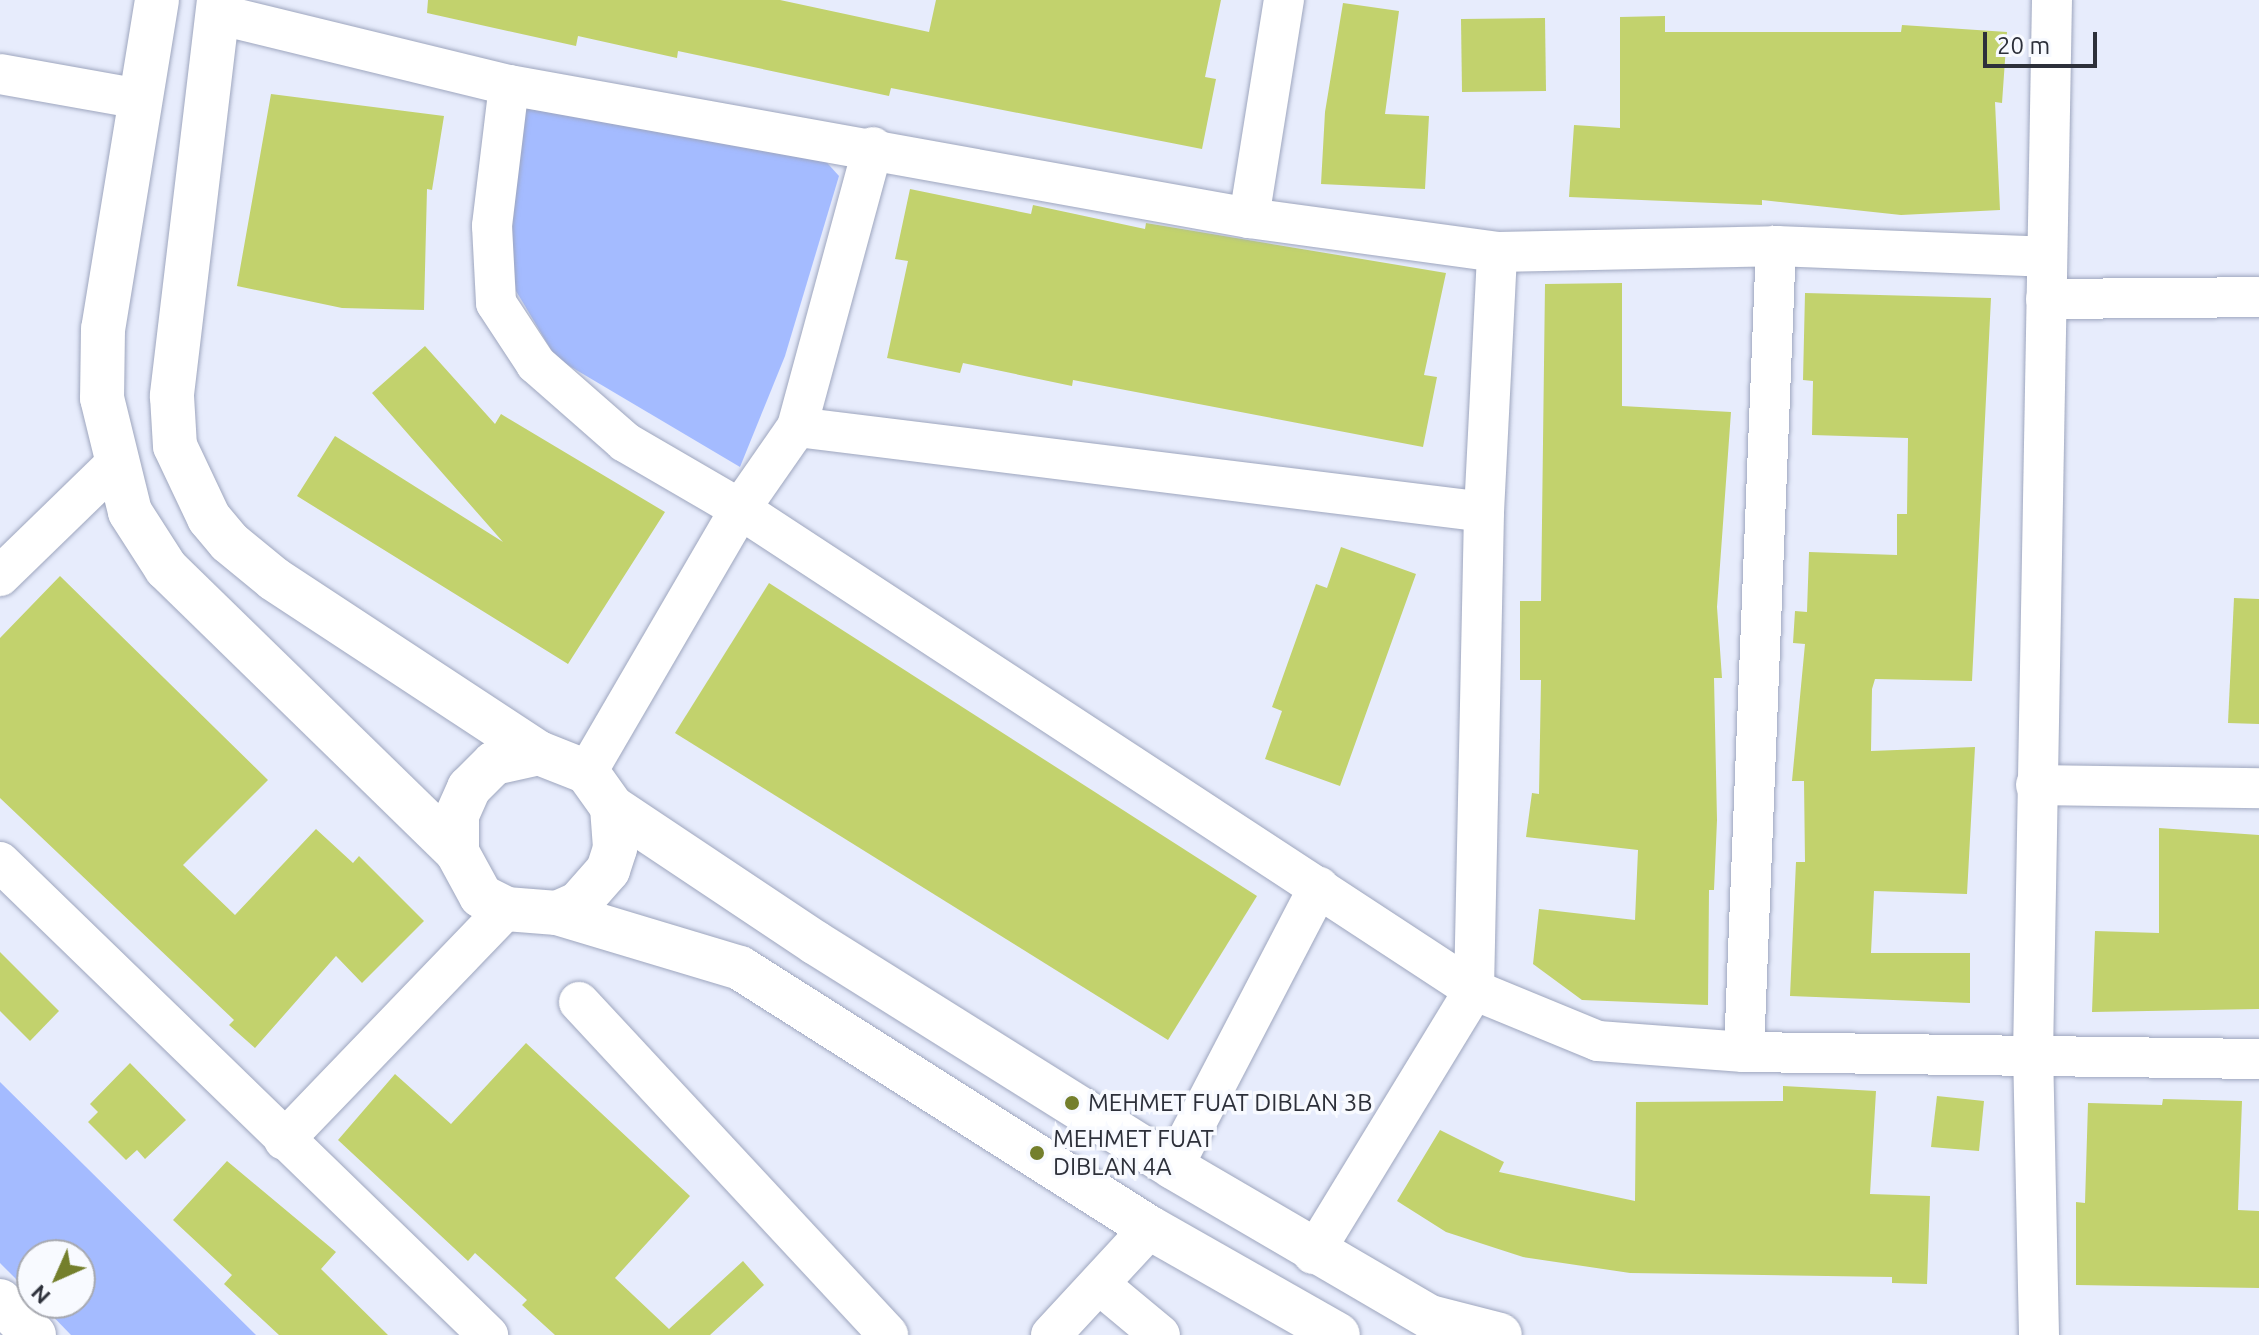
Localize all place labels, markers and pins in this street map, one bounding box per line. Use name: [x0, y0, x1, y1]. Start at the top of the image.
place label: MEHMET FUAT DIBLAN 3B: [1088, 1089, 1373, 1117]
marker: MEHMET FUAT DIBLAN 3B: [1063, 1094, 1081, 1112]
place label: MEHMET FUAT DIBLAN 4A: [1053, 1125, 1214, 1181]
marker: MEHMET FUAT DIBLAN 4A: [1028, 1144, 1046, 1162]

